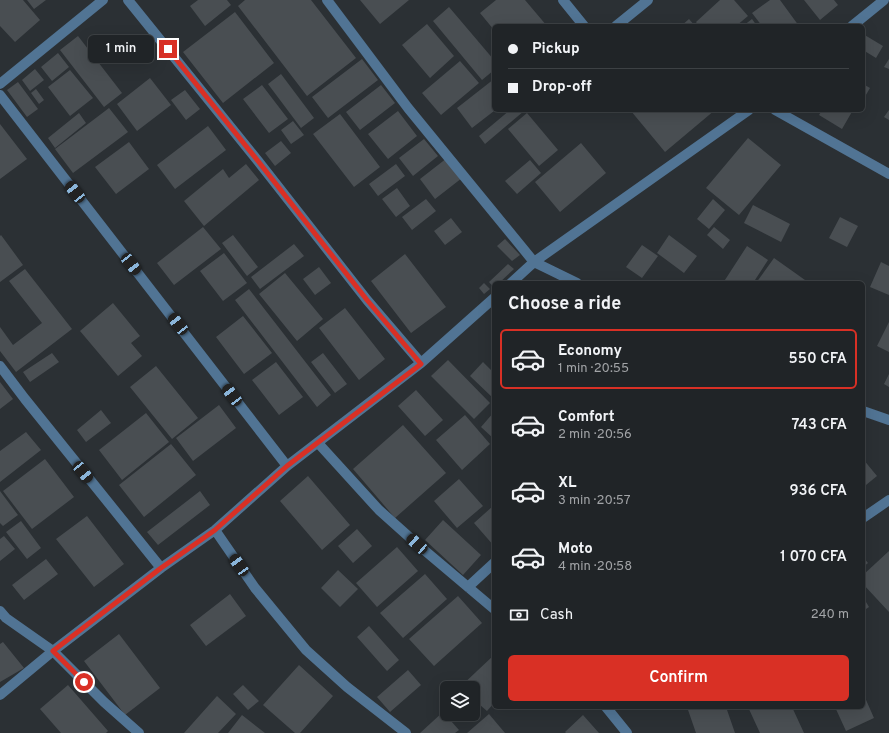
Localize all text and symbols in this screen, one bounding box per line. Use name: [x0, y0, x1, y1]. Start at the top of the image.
callout: 1 min: [88, 35, 154, 63]
route end: [159, 40, 177, 58]
text: Pickup: [532, 40, 580, 59]
text: 1 min: [106, 41, 136, 57]
text: Drop-off: [532, 78, 592, 97]
car: [63, 179, 87, 205]
car: [119, 251, 143, 277]
text: Choose a ride: [508, 293, 621, 316]
car: [166, 311, 190, 337]
icon: car: [510, 341, 546, 377]
text: Economy: [558, 342, 622, 361]
text: 550 CFA: [789, 350, 847, 369]
text: 1 min · 20:55: [558, 361, 629, 377]
car: [220, 382, 244, 408]
icon: car: [510, 407, 546, 443]
text: Comfort: [558, 408, 615, 427]
text: 743 CFA: [791, 416, 847, 435]
text: 2 min · 20:56: [558, 427, 632, 443]
car: [71, 459, 95, 485]
icon: car: [510, 473, 546, 509]
text: XL: [558, 474, 576, 493]
text: 936 CFA: [789, 482, 847, 501]
text: 3 min · 20:57: [558, 493, 631, 509]
car: [404, 532, 430, 556]
icon: car: [510, 539, 546, 575]
text: Moto: [558, 540, 593, 559]
text: 1 070 CFA: [780, 548, 847, 567]
car: [227, 552, 251, 578]
text: 4 min · 20:58: [558, 559, 632, 575]
icon: cash: [508, 604, 530, 626]
text: Cash: [540, 606, 573, 625]
text: 240 m: [811, 607, 849, 623]
button: Confirm: [508, 655, 849, 701]
route start: [75, 673, 93, 691]
map controls: [440, 681, 480, 721]
button: layers: [440, 681, 480, 721]

